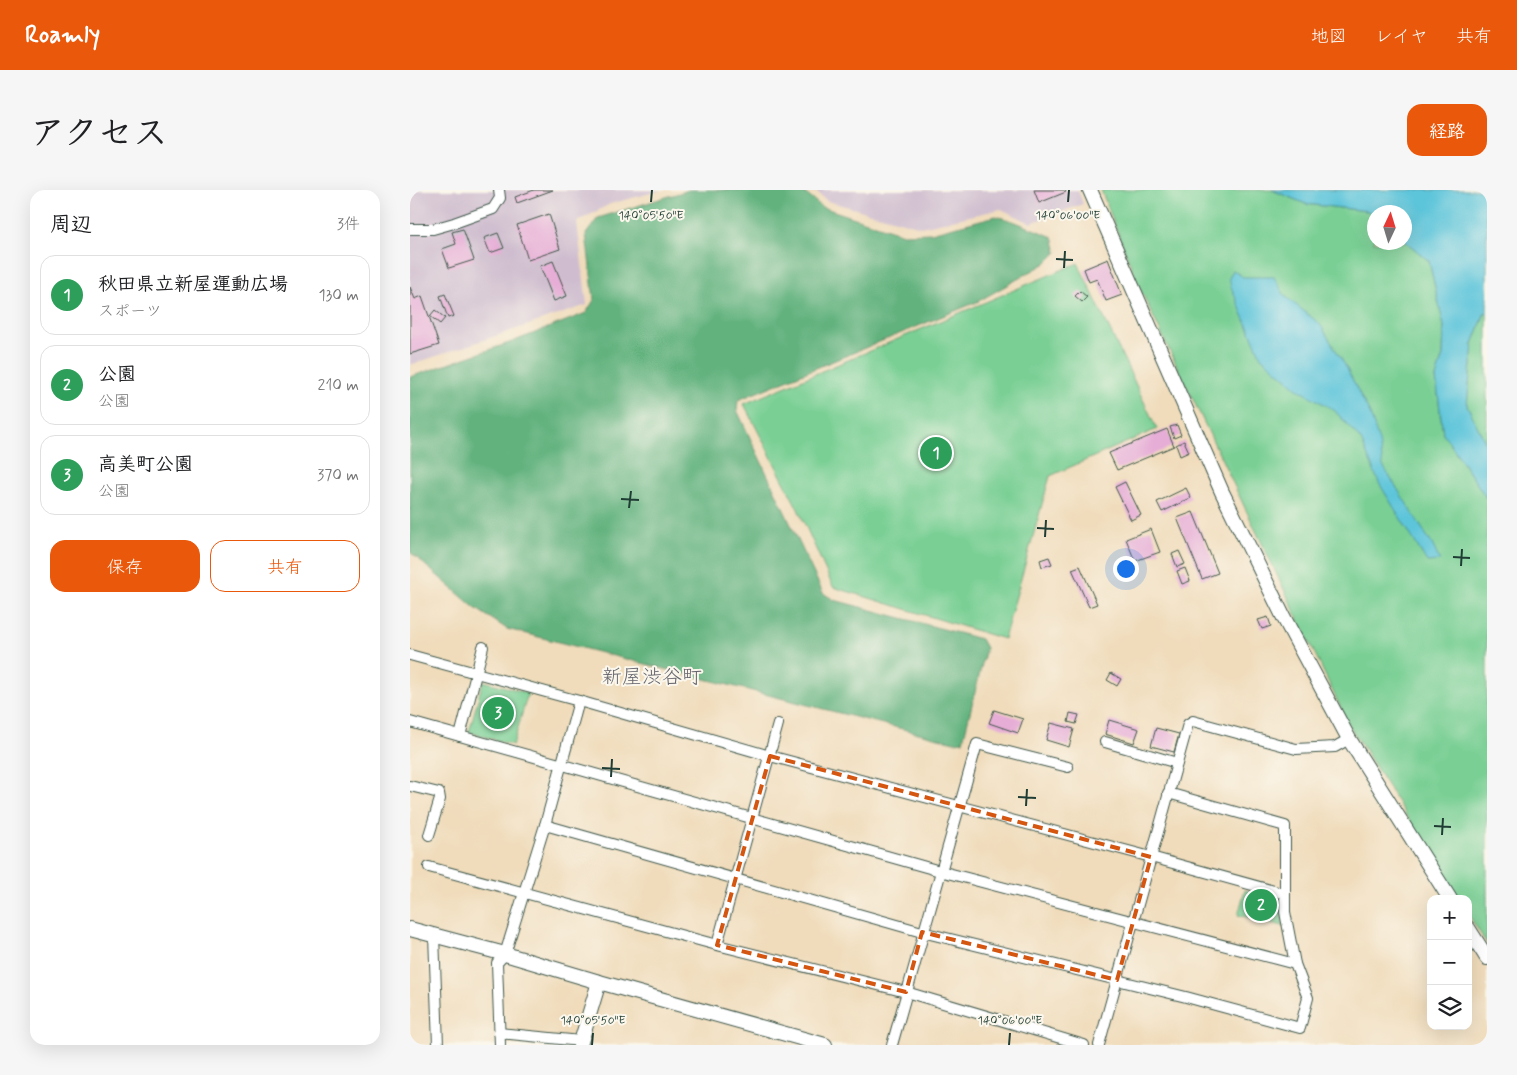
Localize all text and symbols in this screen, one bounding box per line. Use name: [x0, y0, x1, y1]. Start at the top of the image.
text: Roamly: [25, 20, 100, 51]
text: 地図: [1311, 25, 1347, 49]
text: レイヤ: [1375, 25, 1428, 49]
text: 共有: [1456, 25, 1492, 49]
button: 経路: [1407, 104, 1487, 156]
text: アクセス: [30, 111, 168, 157]
north arrow: [1367, 205, 1412, 250]
text: 140°05'50"E: [618, 208, 684, 224]
text: 140°06'00"E: [1036, 208, 1100, 224]
text: 周辺: [50, 211, 92, 239]
text: 3件: [337, 214, 360, 235]
text: 秋田県立新屋運動広場: [98, 272, 288, 297]
text: 1: [63, 285, 71, 306]
text: 130 m: [318, 285, 359, 306]
text: スポーツ: [98, 301, 162, 322]
text: 公園: [98, 362, 136, 387]
text: 2: [63, 375, 71, 396]
text: 210 m: [318, 375, 359, 396]
text: 公園: [98, 391, 130, 412]
pin: 1: [920, 434, 952, 472]
text: 高美町公園: [98, 452, 193, 477]
text: 3: [63, 465, 71, 486]
text: 370 m: [317, 465, 359, 486]
text: 公園: [98, 481, 130, 502]
button: 保存: [50, 540, 200, 592]
button: 共有: [210, 540, 360, 592]
your location: [1113, 556, 1139, 582]
district label: 新屋渋谷町: [602, 664, 702, 691]
pin: 3: [482, 694, 514, 732]
pin: 2: [1245, 886, 1277, 924]
map controls: [1427, 895, 1472, 1030]
button: +: [1427, 895, 1472, 940]
button: −: [1427, 940, 1472, 985]
button: layers: [1427, 985, 1472, 1030]
text: 140°05'50"E: [560, 1013, 626, 1029]
text: 140°06'00"E: [978, 1013, 1042, 1029]

